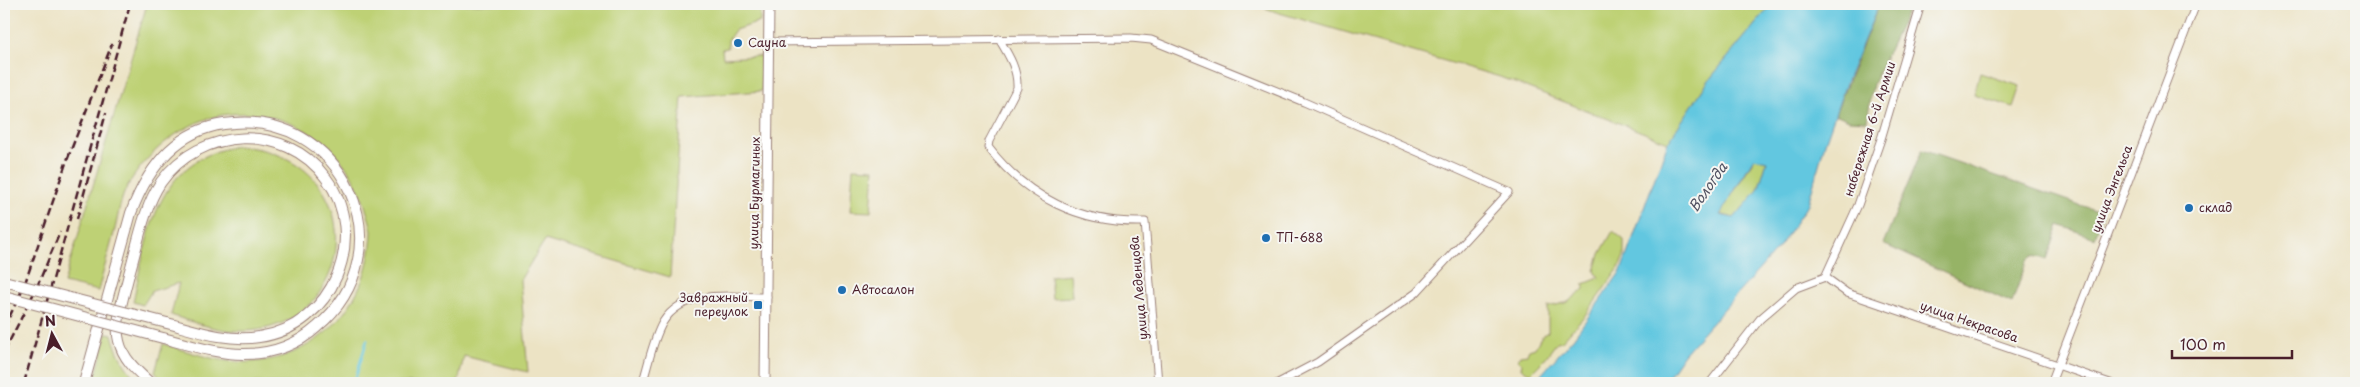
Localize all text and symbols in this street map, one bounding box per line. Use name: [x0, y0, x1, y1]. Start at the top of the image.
place label: Сауна: [748, 33, 787, 51]
marker: Сауна: [732, 37, 744, 49]
street label: набережная 6-й Армии: [1839, 59, 1899, 199]
street label: улица Бурмагиных: [744, 137, 764, 249]
street label: улица Энгельса: [2086, 142, 2136, 235]
water label: Вологда: [1683, 157, 1733, 216]
place label: склад: [2199, 198, 2232, 216]
marker: склад: [2183, 202, 2195, 214]
place label: ТП-688: [1276, 228, 1323, 246]
marker: ТП-688: [1260, 232, 1272, 244]
street label: улица Леденцова: [1124, 235, 1152, 341]
place label: Автосалон: [852, 280, 914, 298]
marker: Автосалон: [836, 284, 848, 296]
place label: Завражный переулок: [679, 288, 749, 320]
street label: улица Некрасова: [1918, 296, 2021, 346]
marker: Завражный переулок: [752, 299, 764, 311]
north arrow: [28, 310, 78, 360]
text: N: [44, 310, 57, 332]
scale bar: [2172, 327, 2292, 359]
text: 100 m: [2180, 332, 2226, 355]

